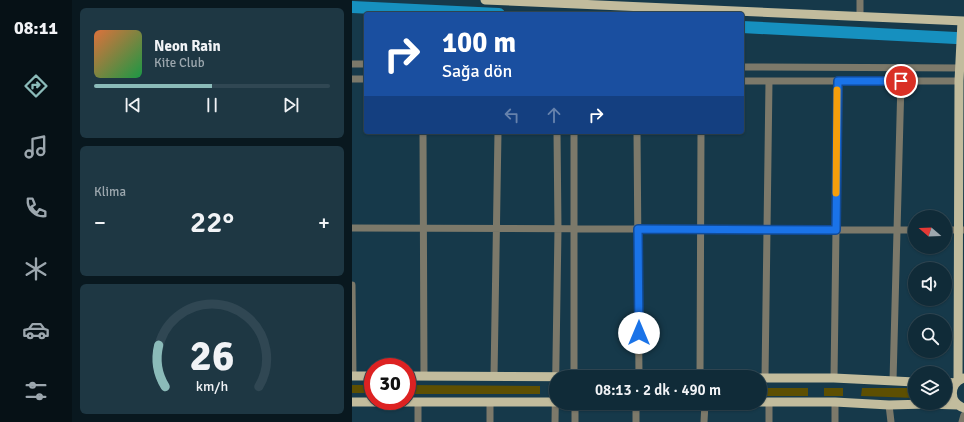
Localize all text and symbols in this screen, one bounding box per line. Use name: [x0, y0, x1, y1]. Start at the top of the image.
text: 08:11: [14, 17, 58, 39]
text: 100 m: [442, 26, 516, 60]
icon: right: [376, 28, 428, 80]
text: Neon Rain: [154, 37, 221, 55]
text: Kite Club: [154, 55, 205, 71]
text: Sağa dön: [442, 60, 512, 82]
pin: [884, 64, 918, 98]
icon: arrive: [890, 70, 912, 92]
icon: directions: [22, 72, 50, 100]
icon: previous: [122, 94, 144, 116]
icon: pause: [201, 94, 223, 116]
icon: next: [280, 94, 302, 116]
icon: left: [501, 104, 523, 126]
icon: ahead: [543, 104, 565, 126]
icon: right: [585, 104, 607, 126]
icon: music: [22, 133, 50, 161]
text: Klima: [94, 184, 126, 200]
icon: phone: [22, 194, 50, 222]
text: 22°: [190, 204, 234, 241]
text: −: [94, 209, 106, 236]
text: +: [318, 209, 330, 236]
north arrow: [908, 210, 952, 254]
map controls: [908, 210, 952, 410]
icon: climate: [22, 255, 50, 283]
button: sound: [908, 262, 952, 306]
position arrow: [618, 312, 660, 354]
button: search: [908, 314, 952, 358]
icon: car: [22, 316, 50, 344]
text: 26: [190, 331, 234, 382]
speed limit sign: 30: [364, 358, 416, 410]
button: layers: [908, 366, 952, 410]
icon: filters: [22, 377, 50, 405]
text: km/h: [196, 378, 228, 395]
text: 08:13 · 2 dk · 490 m: [595, 381, 721, 399]

